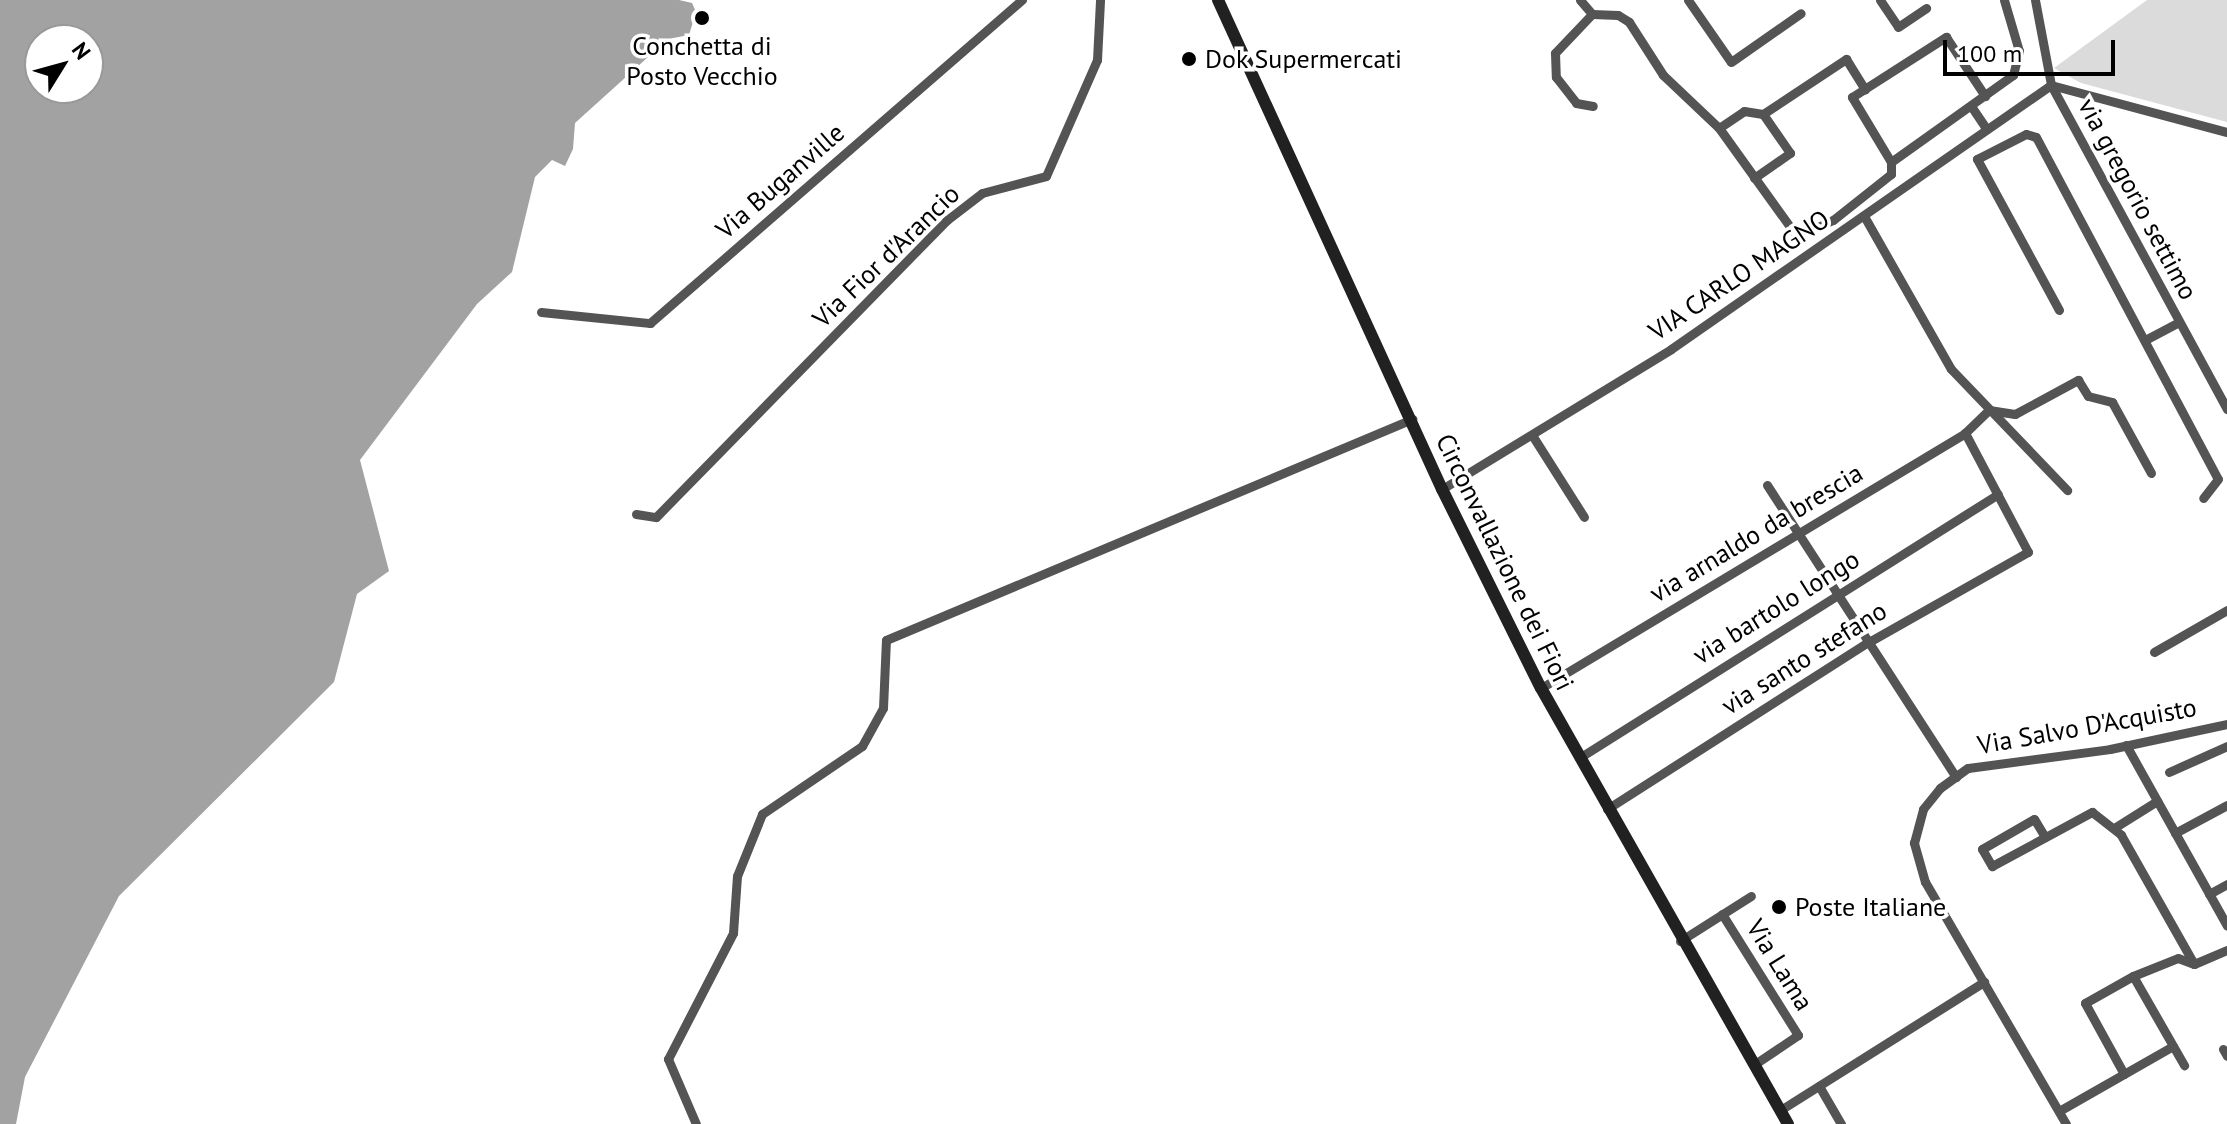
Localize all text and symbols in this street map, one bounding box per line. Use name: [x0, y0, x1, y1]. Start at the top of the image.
marker: Conchetta di Posto Vecchio: [693, 9, 711, 27]
north arrow: [24, 24, 104, 104]
scale bar: [1947, 24, 2119, 74]
place label: Conchetta di Posto Vecchio: [626, 30, 778, 92]
text: N: [66, 37, 97, 65]
text: 100 m: [1957, 38, 2022, 69]
place label: Dok Supermercati: [1205, 43, 1403, 75]
marker: Dok Supermercati: [1180, 50, 1198, 68]
street label: via gregorio settimo: [2072, 93, 2204, 305]
street label: Via Buganville: [709, 117, 851, 245]
street label: Via Fior d'Arancio: [806, 178, 966, 334]
street label: VIA CARLO MAGNO: [1642, 203, 1836, 347]
street label: Circonvallazione dei Fiori: [1429, 429, 1581, 695]
street label: via arnaldo da brescia: [1644, 457, 1868, 609]
street label: via bartolo longo: [1687, 543, 1865, 671]
street label: via santo stefano: [1716, 595, 1892, 721]
street label: Via Salvo D'Acquisto: [1975, 691, 2199, 761]
place label: Poste Italiane: [1795, 891, 1946, 923]
marker: Poste Italiane: [1770, 898, 1788, 916]
street label: Via Lama: [1740, 914, 1820, 1016]

